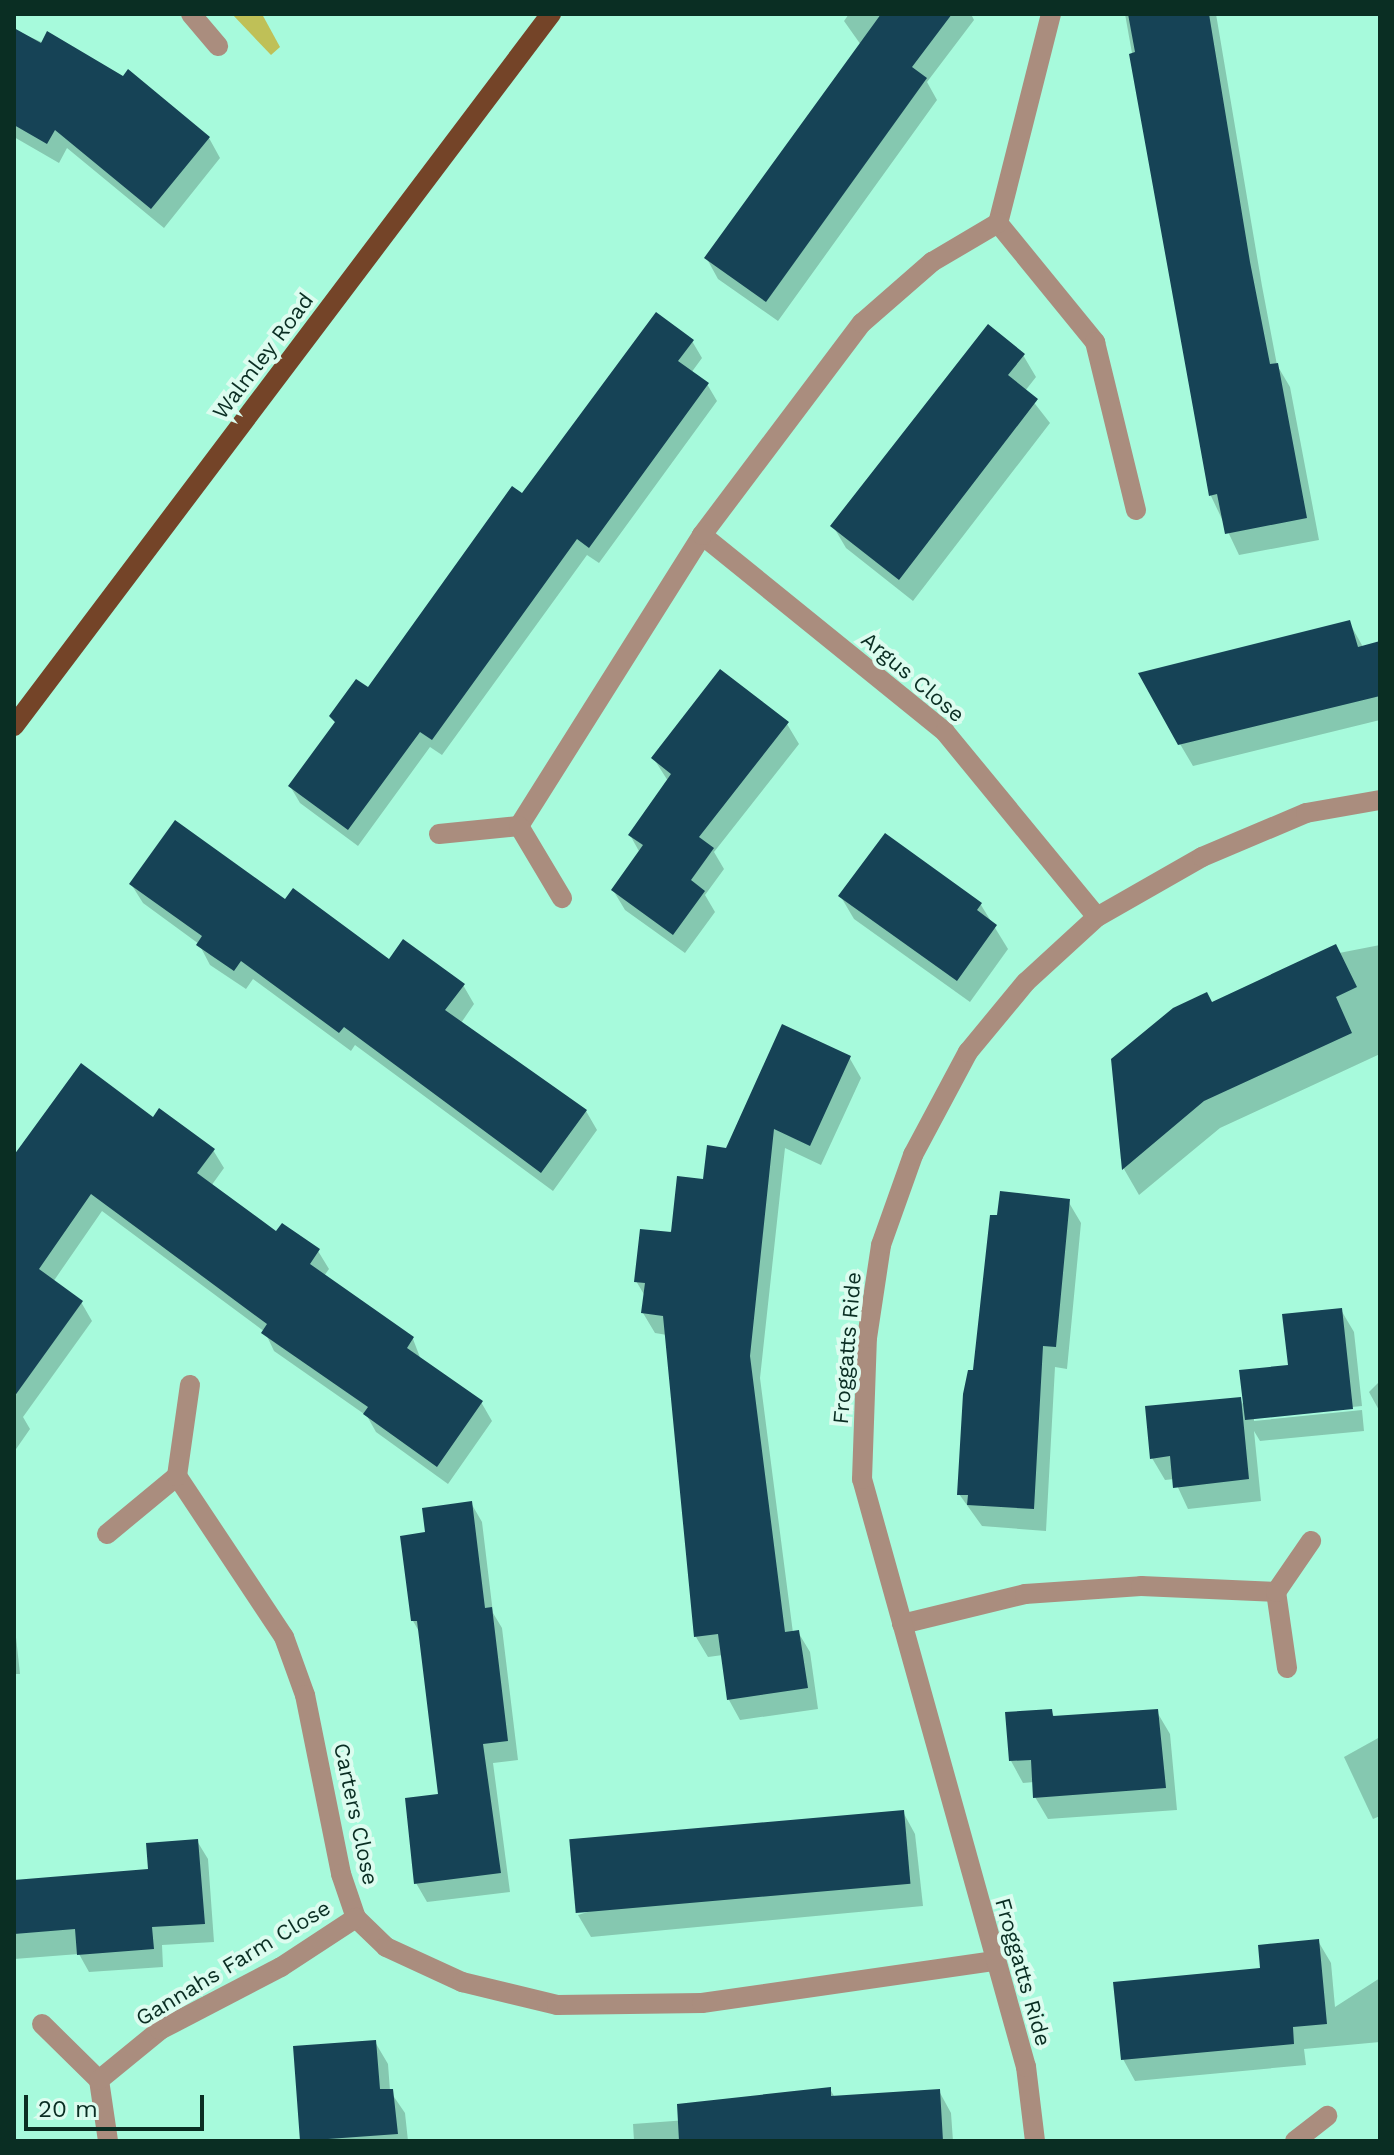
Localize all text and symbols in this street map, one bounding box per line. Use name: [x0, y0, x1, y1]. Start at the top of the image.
street label: Walmley Road: [207, 287, 319, 425]
street label: Argus Close: [856, 626, 970, 728]
street label: Froggatts Ride: [827, 1271, 867, 1425]
street label: Carters Close: [328, 1740, 384, 1888]
street label: Gannahs Farm Close: [131, 1894, 335, 2032]
street label: Froggatts Ride: [989, 1895, 1057, 2049]
scale bar: [28, 2079, 208, 2129]
text: 20 m: [38, 2095, 98, 2123]

